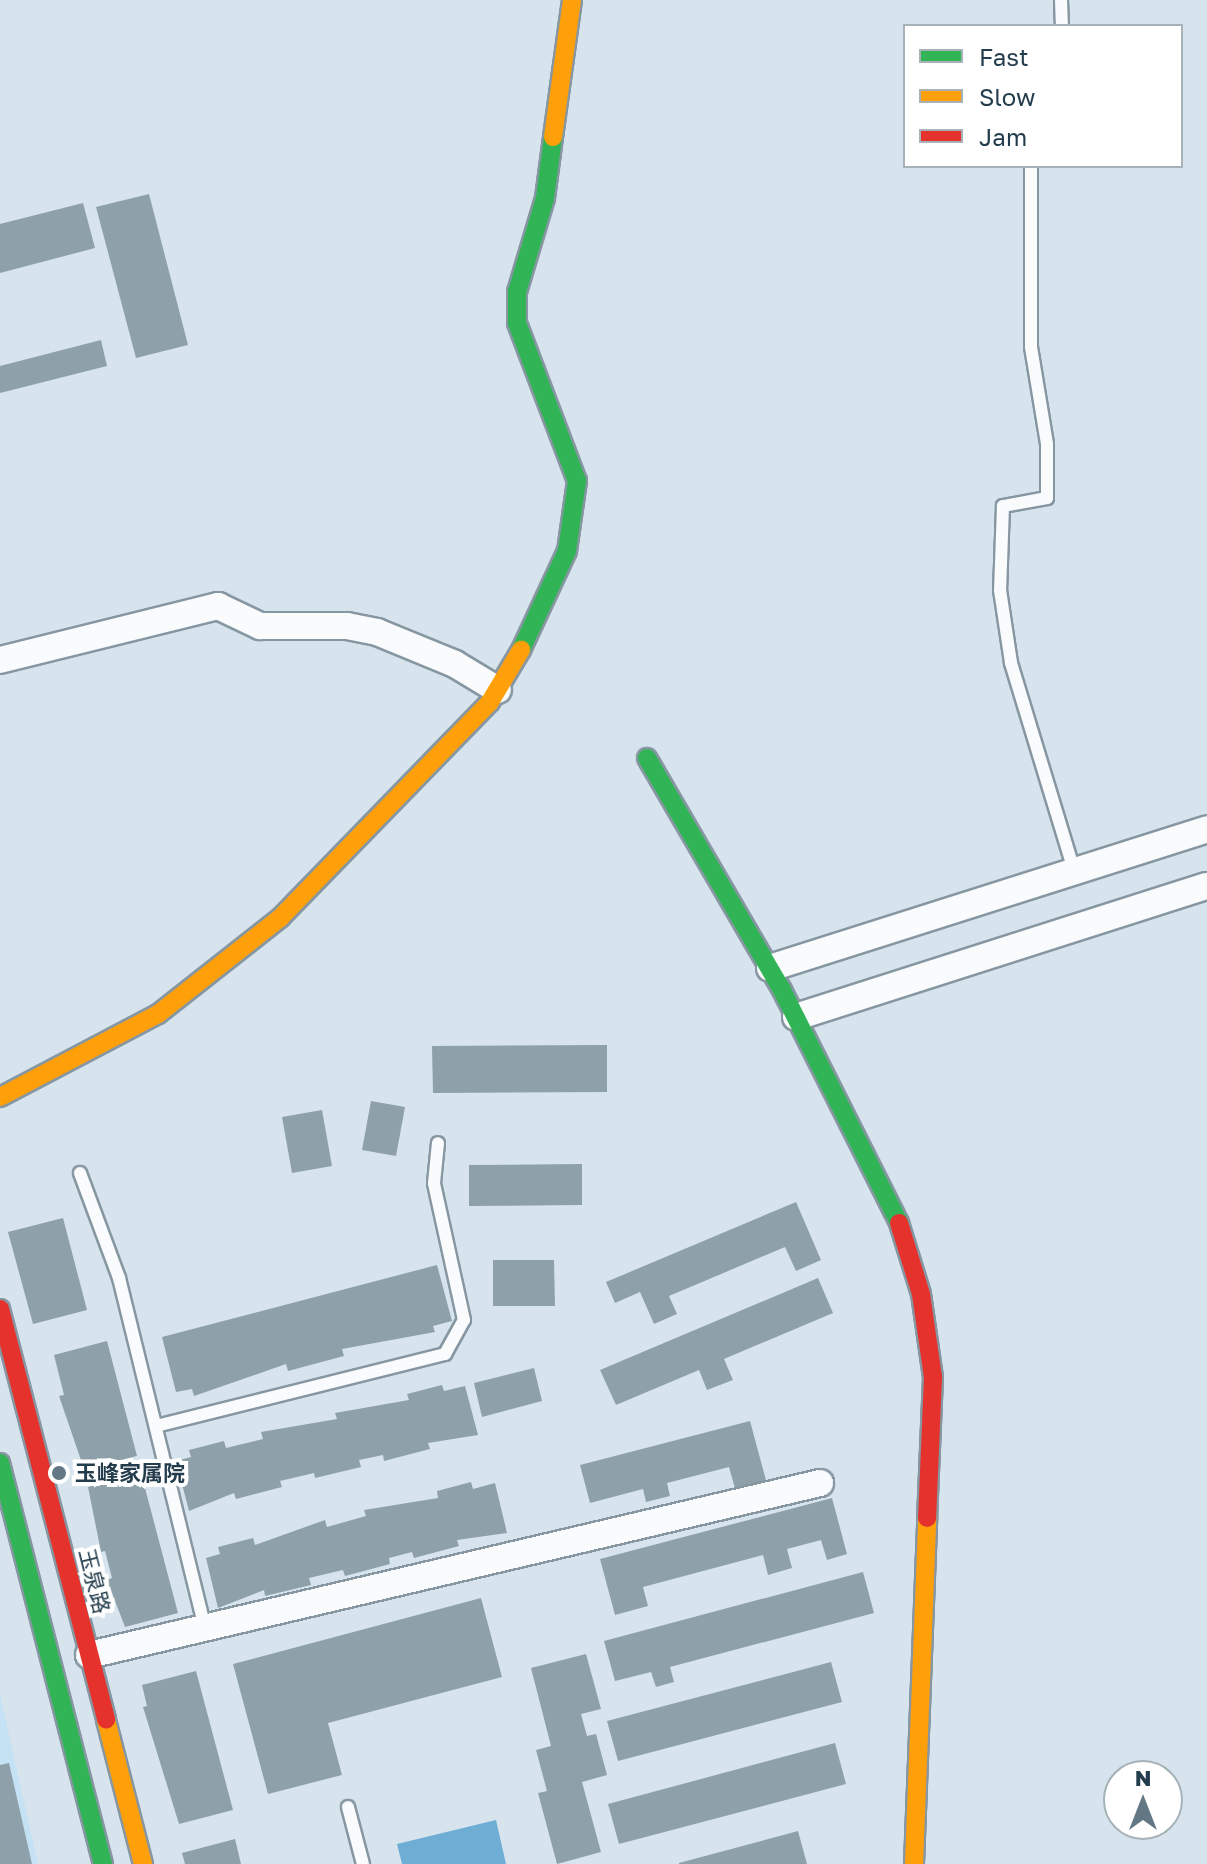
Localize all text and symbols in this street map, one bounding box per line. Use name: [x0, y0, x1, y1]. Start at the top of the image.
legend: [903, 24, 1183, 168]
text: Fast: [979, 42, 1029, 71]
text: Slow: [979, 82, 1035, 111]
text: Jam: [979, 122, 1027, 151]
place label: 玉峰家属院: [75, 1460, 185, 1486]
marker: 玉峰家属院: [50, 1464, 68, 1482]
street label: 玉泉路: [74, 1546, 116, 1616]
north arrow: [1103, 1760, 1183, 1840]
text: N: [1135, 1764, 1151, 1791]

